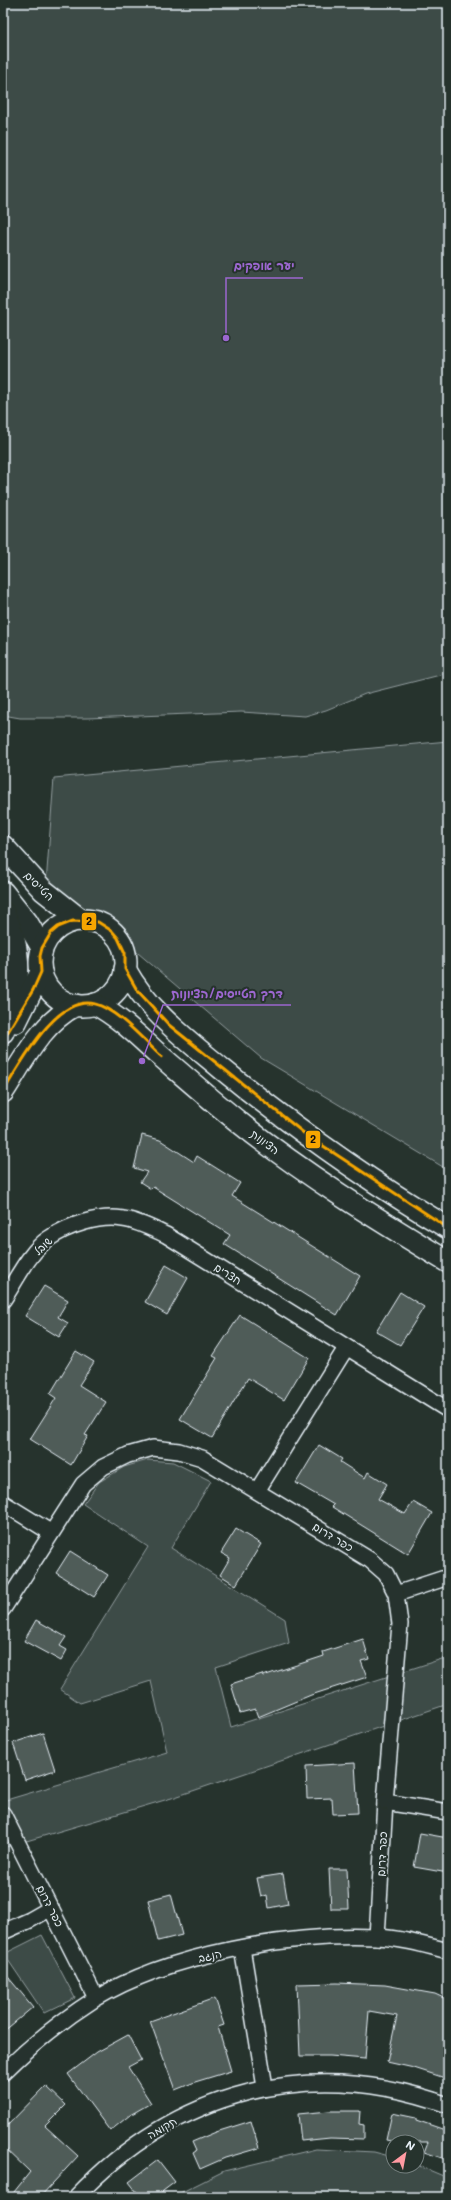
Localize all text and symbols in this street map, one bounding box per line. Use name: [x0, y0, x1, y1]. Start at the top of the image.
callout: יער אופקים: [226, 254, 303, 278]
text: יער אופקים: [234, 257, 294, 273]
street label: הטייסים: [21, 868, 58, 904]
line badge: 2: [81, 912, 97, 931]
text: 2: [86, 913, 92, 928]
callout: דרך הטייסים/הציונות: [163, 981, 291, 1005]
text: דרך הטייסים/הציונות: [171, 985, 283, 1001]
street label: הציונות: [248, 1126, 283, 1157]
line badge: 2: [305, 1130, 321, 1149]
text: 2: [310, 1131, 316, 1146]
street label: שובל: [30, 1233, 56, 1258]
street label: חצרים: [212, 1259, 245, 1288]
street label: כפר דרום: [310, 1519, 356, 1555]
street label: כפר דרום: [373, 1831, 390, 1877]
street label: כפר דרום: [34, 1882, 67, 1929]
street label: הנגב: [197, 1946, 223, 1965]
street label: תקומה: [144, 2113, 179, 2142]
north arrow: [385, 2134, 425, 2174]
text: N: [403, 2137, 418, 2154]

